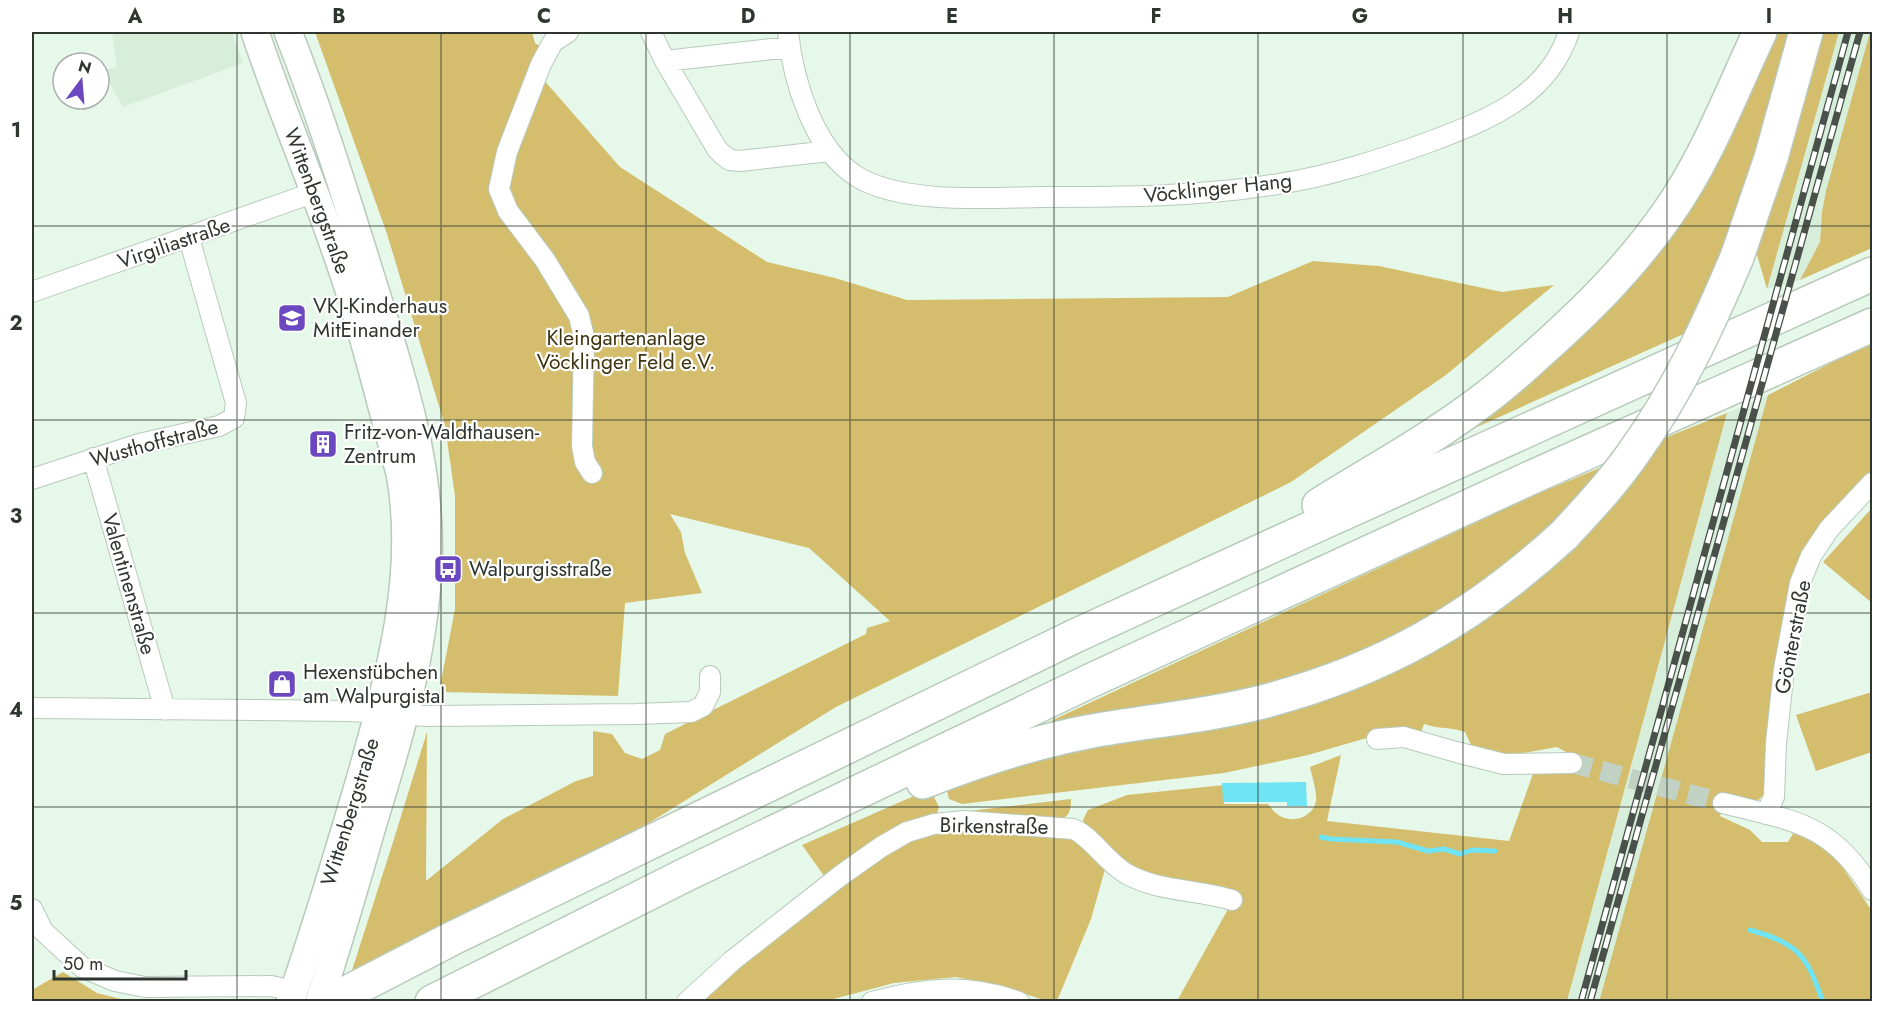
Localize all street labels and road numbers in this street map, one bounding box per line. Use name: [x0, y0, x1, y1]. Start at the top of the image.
street label: Wittenbergstraße: [276, 124, 358, 278]
street label: Vöcklinger Hang: [1143, 165, 1293, 211]
street label: Virgiliastraße: [114, 210, 235, 276]
street label: Wusthoffstraße: [86, 411, 222, 475]
street label: Valentinenstraße: [95, 510, 164, 658]
street label: Gönterstraße: [1767, 577, 1819, 696]
street label: Wittenbergstraße: [313, 734, 387, 890]
street label: Birkenstraße: [939, 810, 1049, 842]

